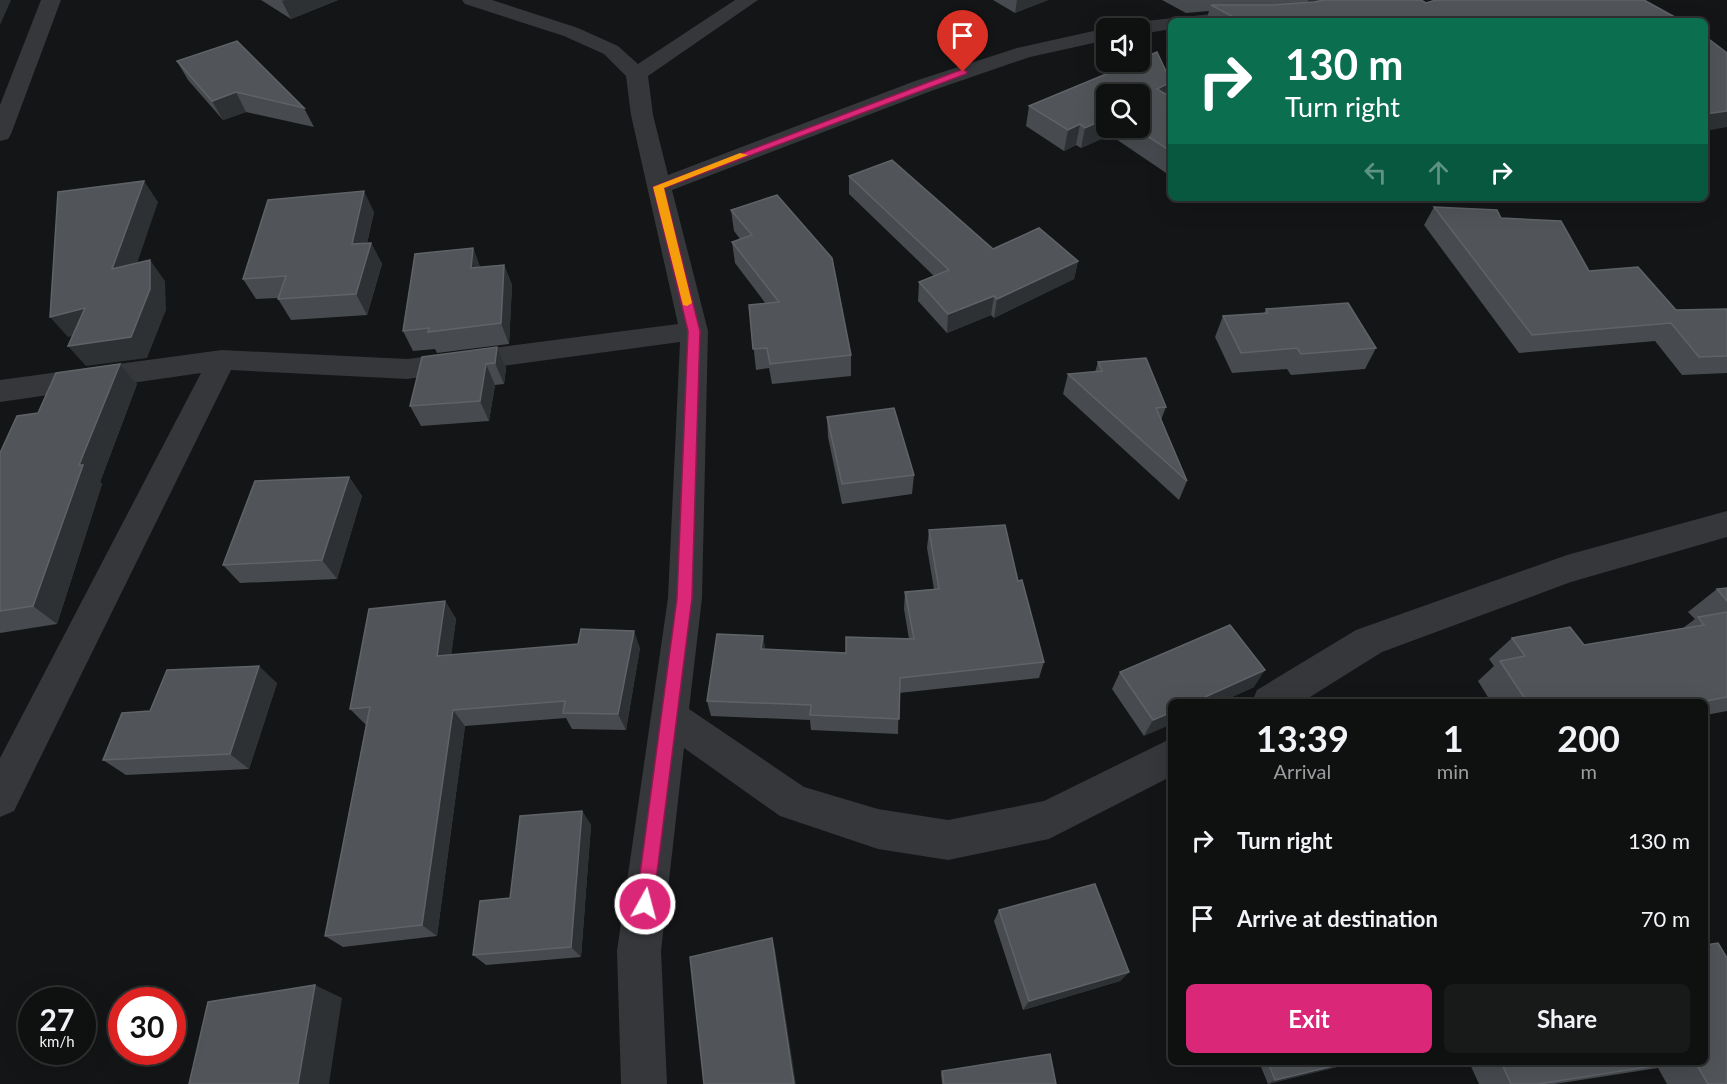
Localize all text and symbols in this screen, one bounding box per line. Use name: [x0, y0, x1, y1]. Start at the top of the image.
pin: [937, 10, 988, 72]
map controls: [1096, 18, 1150, 138]
button: sound: [1096, 18, 1150, 72]
icon: arrive: [946, 19, 979, 52]
text: 130 m: [1285, 39, 1403, 89]
icon: right: [1186, 42, 1264, 120]
button: search: [1096, 84, 1150, 138]
text: Turn right: [1285, 90, 1400, 123]
icon: left: [1359, 156, 1392, 189]
icon: ahead: [1422, 156, 1455, 189]
icon: right: [1485, 156, 1518, 189]
text: 13:39: [1256, 716, 1349, 760]
text: 1: [1443, 716, 1464, 760]
text: 200: [1557, 716, 1620, 760]
text: Arrival: [1274, 759, 1331, 783]
text: min: [1437, 759, 1469, 783]
text: m: [1580, 759, 1597, 783]
icon: right: [1186, 824, 1219, 857]
text: Turn right: [1237, 827, 1332, 854]
text: 130 m: [1628, 827, 1690, 854]
position arrow: [613, 872, 677, 936]
icon: arrive: [1186, 902, 1219, 935]
text: Arrive at destination: [1237, 905, 1438, 932]
text: 70 m: [1641, 905, 1690, 932]
button: Exit: [1186, 984, 1432, 1053]
button: Share: [1444, 984, 1690, 1053]
speed limit sign: 30: [108, 987, 186, 1065]
text: 27: [40, 1001, 74, 1037]
text: km/h: [39, 1032, 75, 1050]

